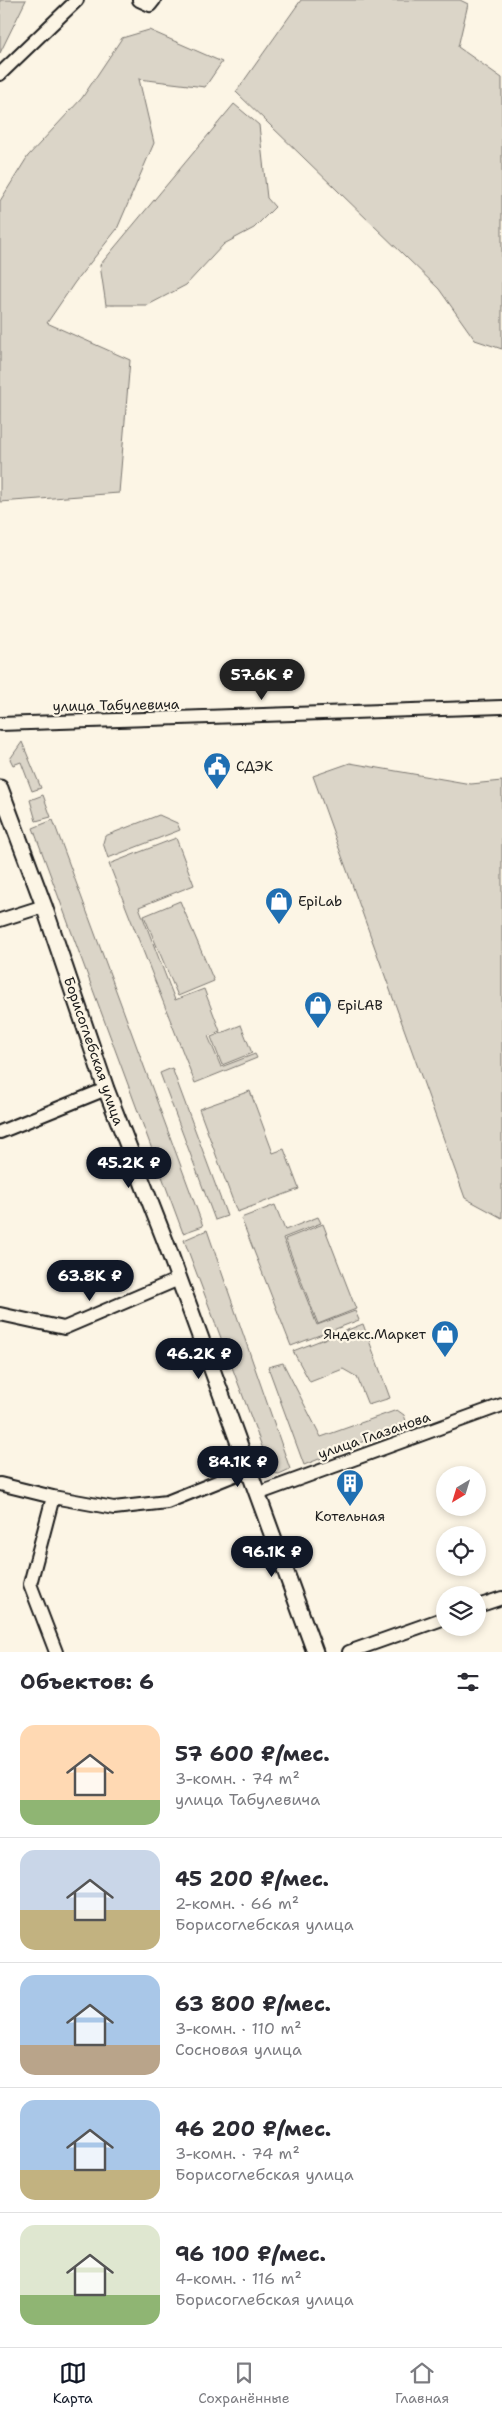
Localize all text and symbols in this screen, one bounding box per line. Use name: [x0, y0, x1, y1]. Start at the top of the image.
pin: 57.6K ₽: [216, 658, 308, 701]
text: 57.6K ₽: [231, 664, 293, 685]
street label: улица Табулевича: [52, 695, 180, 715]
public building icon: СДЭК: [202, 751, 232, 790]
place label: СДЭК: [236, 757, 273, 775]
shop icon: EpiLab: [264, 886, 294, 925]
place label: EpiLab: [298, 892, 342, 910]
street label: Борисоглебская улица: [60, 974, 128, 1128]
shop icon: EpiLAB: [303, 990, 333, 1029]
place label: EpiLAB: [337, 996, 383, 1014]
pin: 45.2K ₽: [83, 1146, 175, 1189]
text: 45.2K ₽: [97, 1152, 161, 1173]
pin: 63.8K ₽: [44, 1260, 136, 1302]
text: 63.8K ₽: [58, 1265, 122, 1286]
shop icon: Яндекс.Маркет: [430, 1319, 460, 1358]
place label: Яндекс.Маркет: [323, 1325, 427, 1343]
pin: 46.2K ₽: [153, 1338, 245, 1380]
text: 46.2K ₽: [166, 1343, 232, 1364]
street label: улица Глазанова: [315, 1407, 433, 1463]
pin: 84.1K ₽: [192, 1446, 284, 1488]
text: 84.1K ₽: [208, 1451, 268, 1472]
north arrow: [436, 1466, 486, 1516]
map controls: [436, 1466, 486, 1636]
building icon: Котельная: [335, 1468, 365, 1507]
place label: Котельная: [315, 1507, 385, 1525]
button: locate: [436, 1526, 486, 1576]
pin: 96.1K ₽: [226, 1536, 318, 1578]
text: 96.1K ₽: [242, 1541, 302, 1562]
button: layers: [436, 1586, 486, 1636]
text: Объектов: 6: [20, 1668, 154, 1696]
icon: filters: [454, 1668, 482, 1696]
text: 57 600 ₽/мес.: [175, 1740, 330, 1768]
icon: home: [60, 1745, 120, 1805]
text: 3-комн. · 74 m²: [175, 1768, 300, 1789]
text: улица Табулевича: [175, 1789, 320, 1810]
text: 45 200 ₽/мес.: [175, 1865, 329, 1893]
icon: home: [60, 1870, 120, 1930]
text: 2-комн. · 66 m²: [175, 1893, 299, 1914]
text: Борисоглебская улица: [175, 1914, 354, 1935]
text: 63 800 ₽/мес.: [175, 1990, 331, 2018]
icon: home: [60, 1995, 120, 2055]
text: 3-комн. · 110 m²: [175, 2018, 302, 2039]
text: Сосновая улица: [175, 2039, 302, 2060]
text: 46 200 ₽/мес.: [175, 2115, 331, 2143]
icon: home: [60, 2120, 120, 2180]
text: 3-комн. · 74 m²: [175, 2143, 300, 2164]
text: Борисоглебская улица: [175, 2164, 354, 2185]
text: 96 100 ₽/мес.: [175, 2240, 326, 2268]
icon: home: [60, 2245, 120, 2305]
text: 4-комн. · 116 m²: [175, 2268, 302, 2289]
text: Борисоглебская улица: [175, 2289, 354, 2310]
tab: Карта: [53, 2359, 93, 2407]
tab: Сохранённые: [198, 2359, 290, 2407]
tab: Главная: [395, 2359, 449, 2407]

